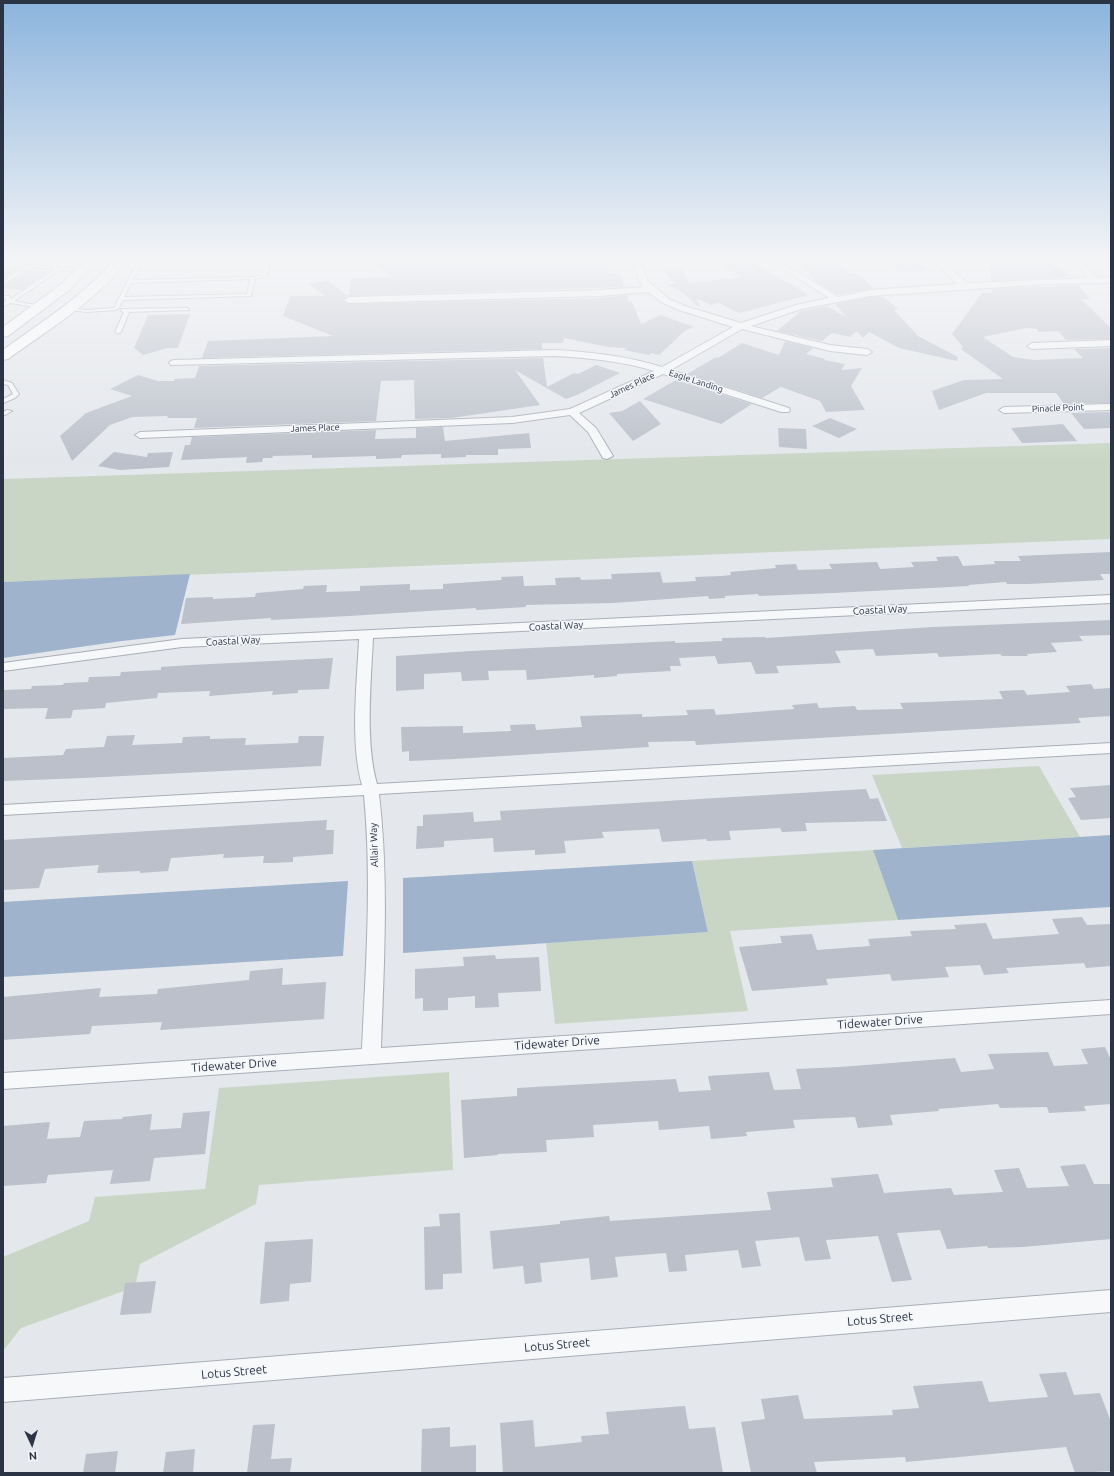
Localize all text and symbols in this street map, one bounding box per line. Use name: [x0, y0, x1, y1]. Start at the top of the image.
street label: Eagle Landing: [668, 367, 724, 395]
street label: James Place: [607, 370, 657, 400]
street label: Pinacle Point: [1032, 402, 1084, 414]
street label: James Place: [290, 422, 340, 434]
street label: Coastal Way: [853, 603, 907, 617]
street label: Coastal Way: [529, 619, 583, 633]
street label: Coastal Way: [206, 634, 260, 648]
street label: Allair Way: [367, 823, 381, 867]
street label: Tidewater Drive: [837, 1012, 923, 1032]
street label: Tidewater Drive: [514, 1033, 600, 1053]
street label: Tidewater Drive: [191, 1055, 277, 1075]
street label: Lotus Street: [846, 1309, 914, 1329]
street label: Lotus Street: [523, 1335, 591, 1355]
street label: Lotus Street: [200, 1362, 268, 1382]
north arrow: [12, 1424, 52, 1464]
text: N: [28, 1450, 37, 1462]

